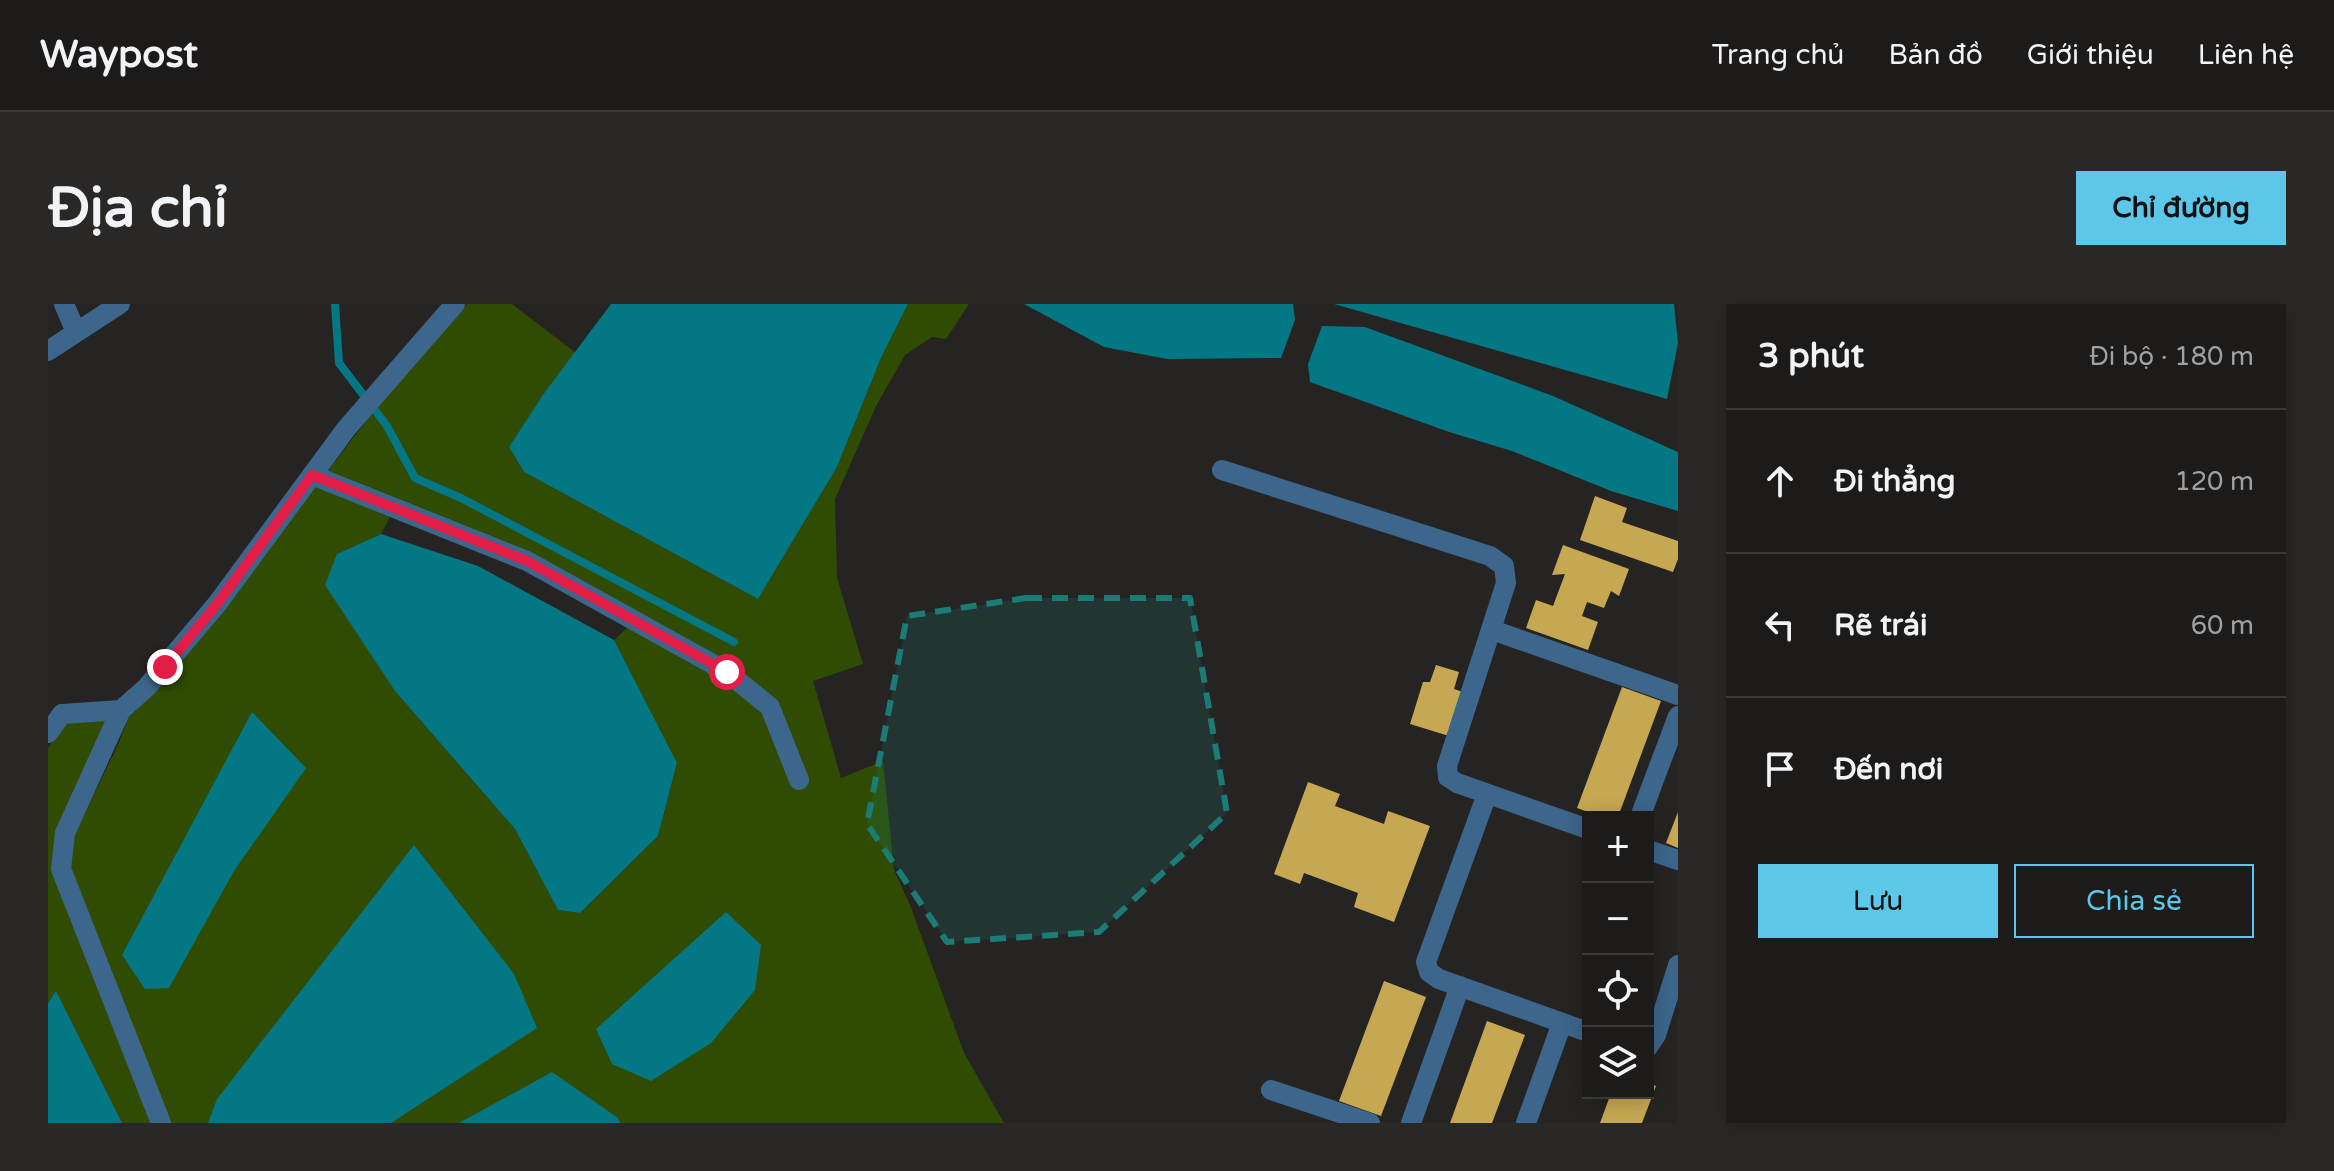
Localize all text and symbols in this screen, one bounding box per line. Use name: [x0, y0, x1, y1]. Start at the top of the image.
text: Waypost: [40, 32, 198, 78]
text: Trang chủ: [1712, 38, 1844, 72]
text: Bản đồ: [1888, 38, 1983, 72]
text: Giới thiệu: [2027, 38, 2154, 72]
text: Liên hệ: [2198, 38, 2294, 72]
button: Chỉ đường: [2076, 171, 2286, 245]
text: Địa chỉ: [48, 175, 228, 242]
text: 3 phút: [1758, 336, 1864, 377]
text: Đi bộ · 180 m: [2089, 341, 2254, 372]
icon: ahead: [1758, 459, 1802, 503]
text: Đi thẳng: [1834, 463, 1955, 500]
text: 120 m: [2174, 466, 2254, 497]
icon: left: [1758, 603, 1802, 647]
text: Rẽ trái: [1834, 607, 1927, 644]
text: 60 m: [2191, 610, 2254, 641]
route end: [147, 649, 183, 685]
route start: [709, 654, 745, 690]
icon: arrive: [1758, 747, 1802, 791]
text: Đến nơi: [1834, 751, 1943, 788]
map controls: [1582, 811, 1654, 1099]
button: +: [1582, 811, 1654, 883]
button: Lưu: [1758, 864, 1998, 938]
button: Chia sẻ: [2014, 864, 2254, 938]
button: −: [1582, 883, 1654, 955]
button: locate: [1582, 955, 1654, 1027]
button: layers: [1582, 1027, 1654, 1099]

